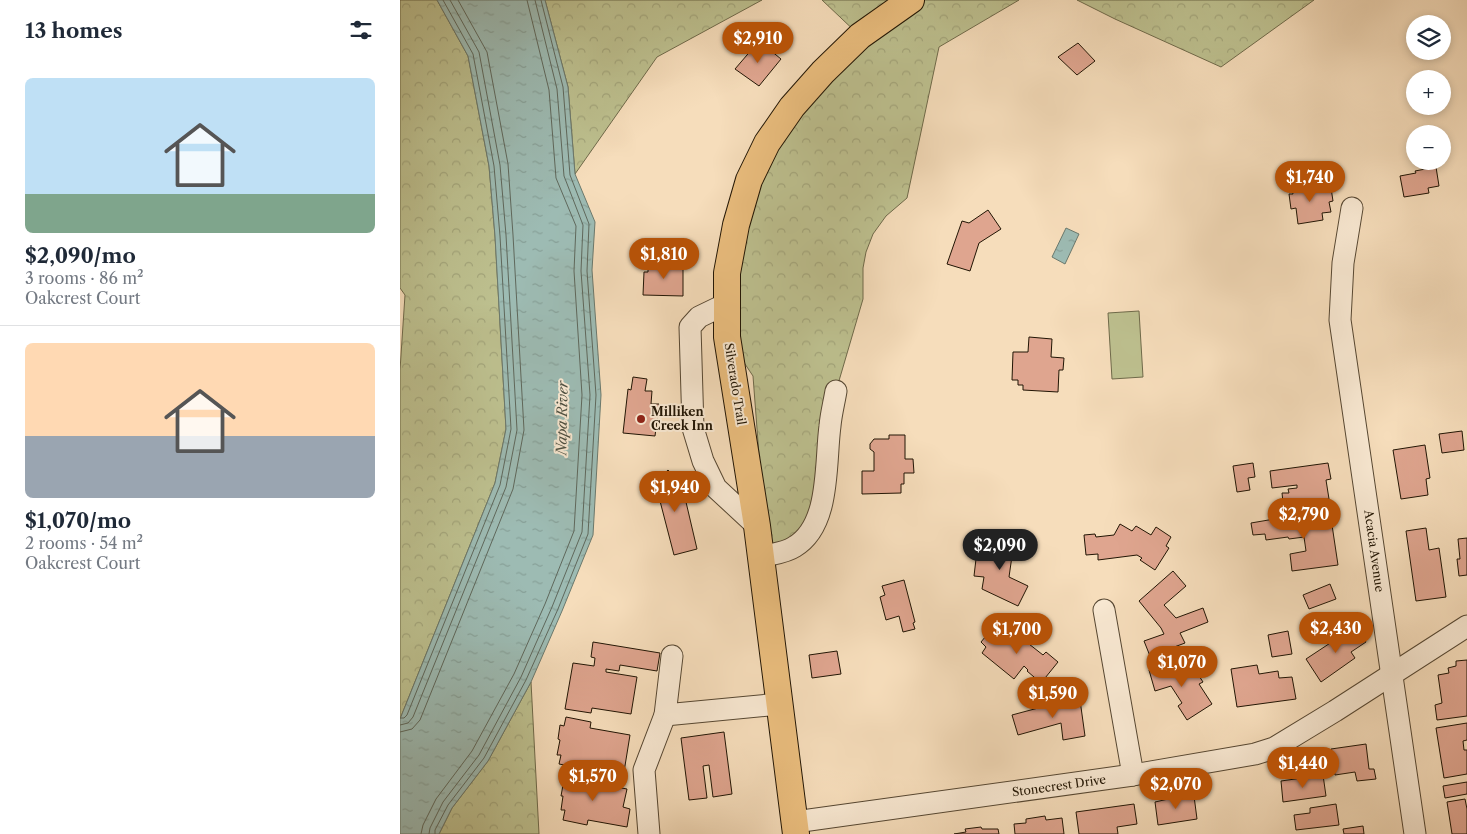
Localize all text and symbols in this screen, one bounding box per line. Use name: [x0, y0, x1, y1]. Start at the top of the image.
map controls: [1406, 15, 1451, 170]
button: layers: [1406, 15, 1451, 60]
icon: filters: [347, 16, 375, 44]
text: 13 homes: [25, 18, 123, 43]
pin: $2,910: [717, 22, 799, 64]
text: $2,910: [733, 28, 783, 48]
button: +: [1406, 70, 1451, 115]
icon: home: [155, 110, 245, 200]
button: −: [1406, 125, 1451, 170]
pin: $1,740: [1269, 160, 1351, 203]
text: $1,740: [1286, 167, 1334, 187]
pin: $1,810: [623, 238, 705, 280]
text: $2,090/mo: [25, 243, 136, 268]
text: $1,810: [640, 244, 688, 264]
text: 3 rooms · 86 m²: [25, 268, 144, 288]
text: Oakcrest Court: [25, 288, 140, 308]
street label: Silverado Trail: [722, 342, 749, 426]
icon: home: [155, 376, 245, 466]
water label: Napa River: [552, 379, 572, 456]
place label: Milliken Creek Inn: [651, 404, 714, 433]
marker: Milliken Creek Inn: [635, 413, 647, 425]
pin: $1,940: [634, 470, 716, 513]
text: $1,940: [650, 477, 700, 497]
pin: $2,790: [1263, 498, 1345, 540]
text: $2,790: [1279, 504, 1329, 524]
text: $1,070/mo: [25, 508, 131, 533]
street label: Acacia Avenue: [1361, 508, 1388, 593]
pin: $2,090: [959, 528, 1041, 571]
text: 2 rooms · 54 m²: [25, 533, 143, 553]
text: $2,090: [974, 535, 1026, 555]
text: Oakcrest Court: [25, 553, 140, 573]
pin: $1,700: [976, 612, 1058, 655]
pin: $2,430: [1295, 612, 1377, 654]
text: $2,430: [1310, 618, 1362, 638]
text: $1,700: [992, 619, 1042, 639]
pin: $1,070: [1141, 646, 1223, 688]
text: $1,070: [1157, 652, 1207, 672]
pin: $1,590: [1012, 676, 1094, 719]
text: $1,590: [1028, 683, 1078, 703]
pin: $1,440: [1262, 746, 1344, 789]
text: $1,440: [1278, 753, 1328, 773]
pin: $1,570: [552, 760, 634, 802]
text: $1,570: [569, 766, 617, 786]
pin: $2,070: [1135, 768, 1217, 810]
street label: Stonecrest Drive: [1011, 771, 1107, 800]
text: $2,070: [1150, 774, 1202, 794]

